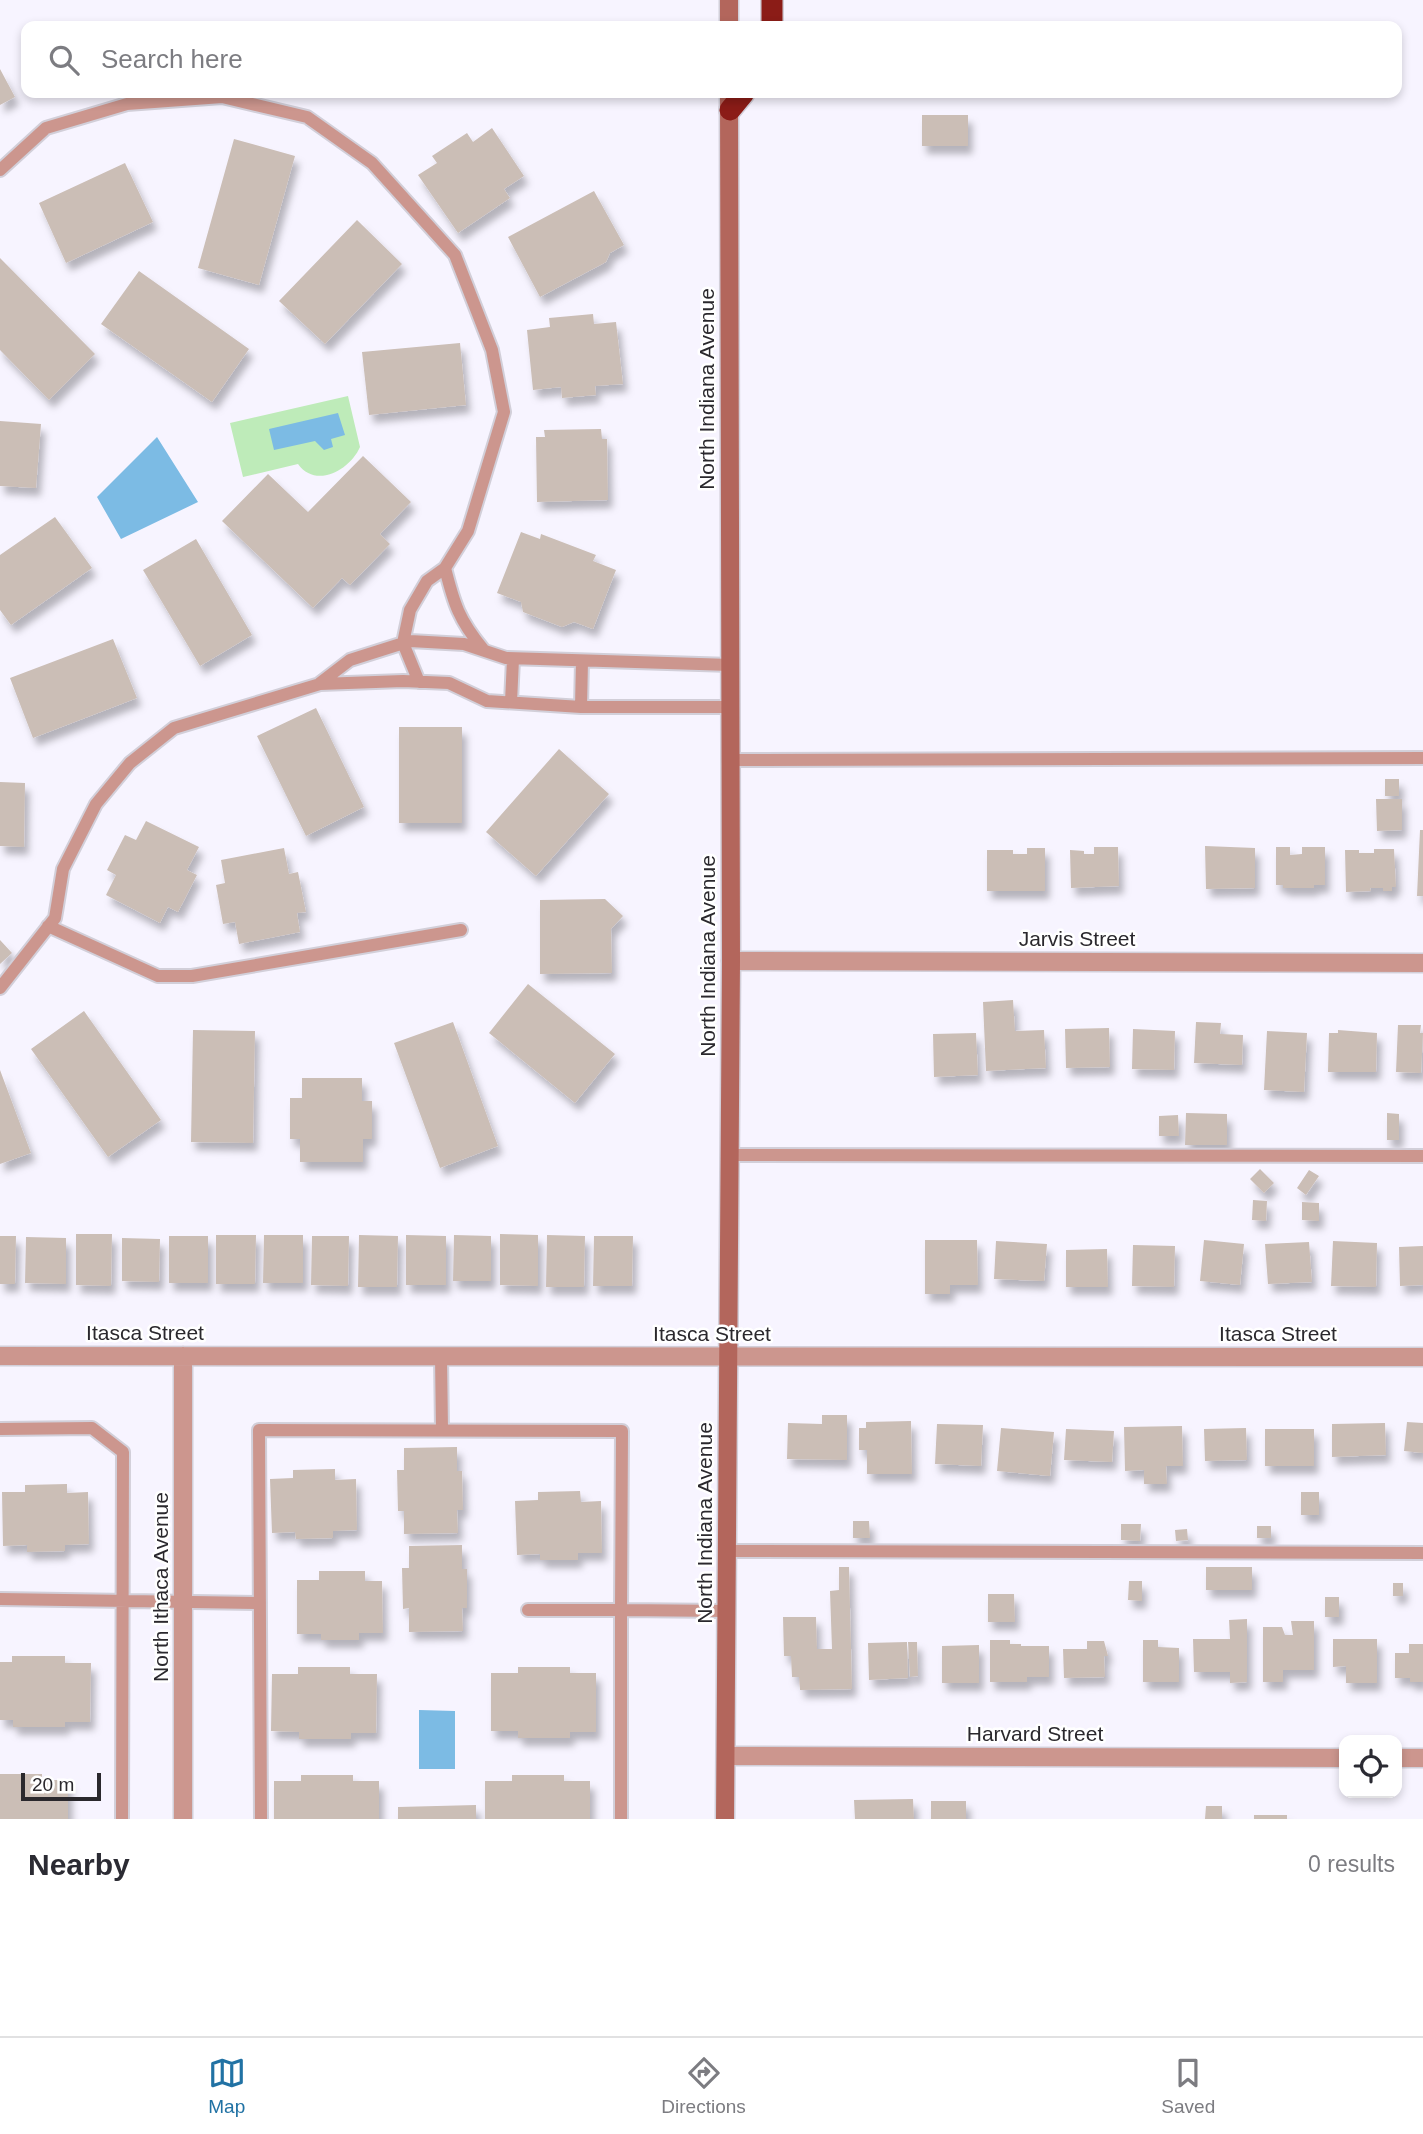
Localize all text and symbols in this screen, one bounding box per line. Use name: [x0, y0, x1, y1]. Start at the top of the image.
search box: [21, 21, 1402, 98]
icon: search: [45, 41, 83, 79]
text: Search here: [101, 44, 243, 74]
street label: North Indiana Avenue: [695, 288, 718, 490]
street label: North Indiana Avenue: [696, 855, 719, 1057]
street label: Jarvis Street: [1019, 927, 1136, 950]
street label: Itasca Street: [86, 1321, 204, 1344]
street label: Itasca Street: [653, 1322, 771, 1345]
street label: Itasca Street: [1219, 1322, 1337, 1345]
street label: North Indiana Avenue: [693, 1422, 716, 1624]
street label: North Ithaca Avenue: [149, 1492, 172, 1682]
street label: Harvard Street: [967, 1722, 1103, 1745]
map controls: [1339, 1735, 1402, 1798]
button: locate: [1339, 1735, 1402, 1798]
scale bar: [21, 1770, 102, 1802]
text: 20 m: [32, 1774, 74, 1795]
text: Nearby: [28, 1848, 130, 1881]
text: 0 results: [1308, 1851, 1395, 1877]
tab: Map: [208, 2054, 246, 2118]
tab: Directions: [661, 2054, 746, 2118]
tab: Saved: [1161, 2054, 1215, 2118]

